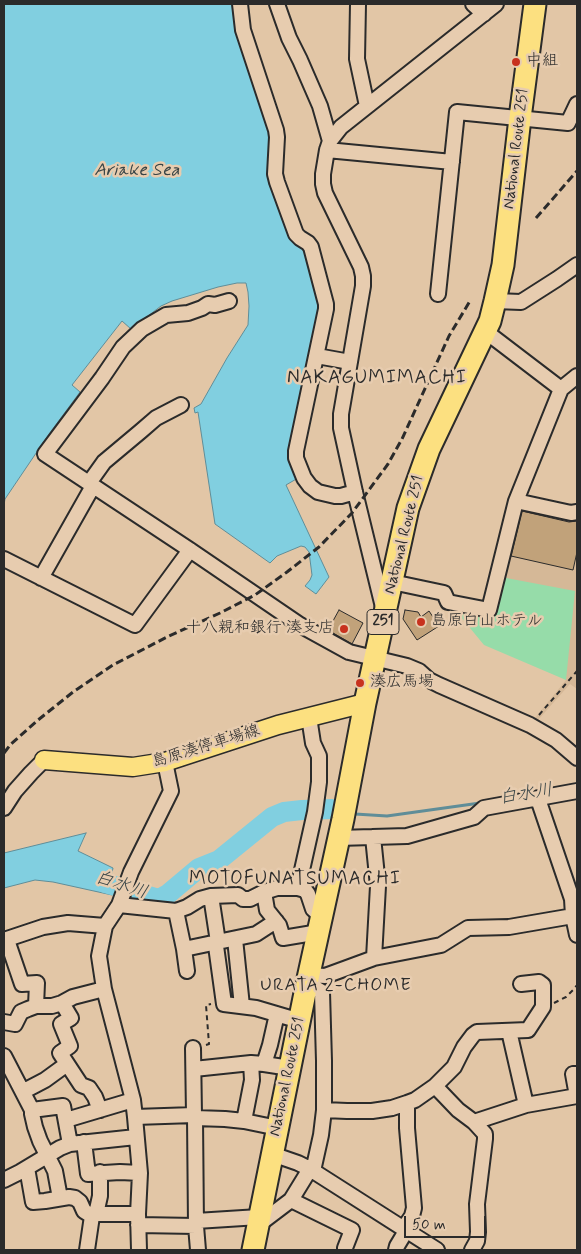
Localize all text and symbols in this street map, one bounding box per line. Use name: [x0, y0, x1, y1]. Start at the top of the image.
place label: 中組: [526, 52, 558, 72]
marker: 中組: [510, 56, 522, 68]
street label: National Route 251: [500, 88, 534, 210]
water label: Ariake Sea: [94, 160, 180, 182]
district label: NAKAGUMIMACHI: [288, 368, 466, 390]
street label: National Route 251: [381, 474, 429, 596]
road number: 251: [367, 610, 399, 634]
place label: 島原白山ホテル: [431, 612, 543, 632]
marker: 島原白山ホテル: [415, 616, 427, 628]
place label: 十八親和銀行 湊支店: [186, 619, 334, 639]
marker: 十八親和銀行 湊支店: [338, 623, 350, 635]
place label: 湊広馬場: [370, 673, 434, 693]
marker: 湊広馬場: [354, 677, 366, 689]
street label: 島原湊停車場線: [150, 721, 262, 773]
water label: 白水川: [498, 780, 554, 810]
water label: 白水川: [92, 867, 150, 905]
district label: MOTOFUNATSUMACHI: [187, 869, 403, 891]
district label: URATA 2-CHOME: [258, 975, 414, 997]
street label: National Route 251: [266, 1016, 310, 1138]
scale bar: [406, 1206, 488, 1238]
text: 50 m: [412, 1215, 446, 1235]

